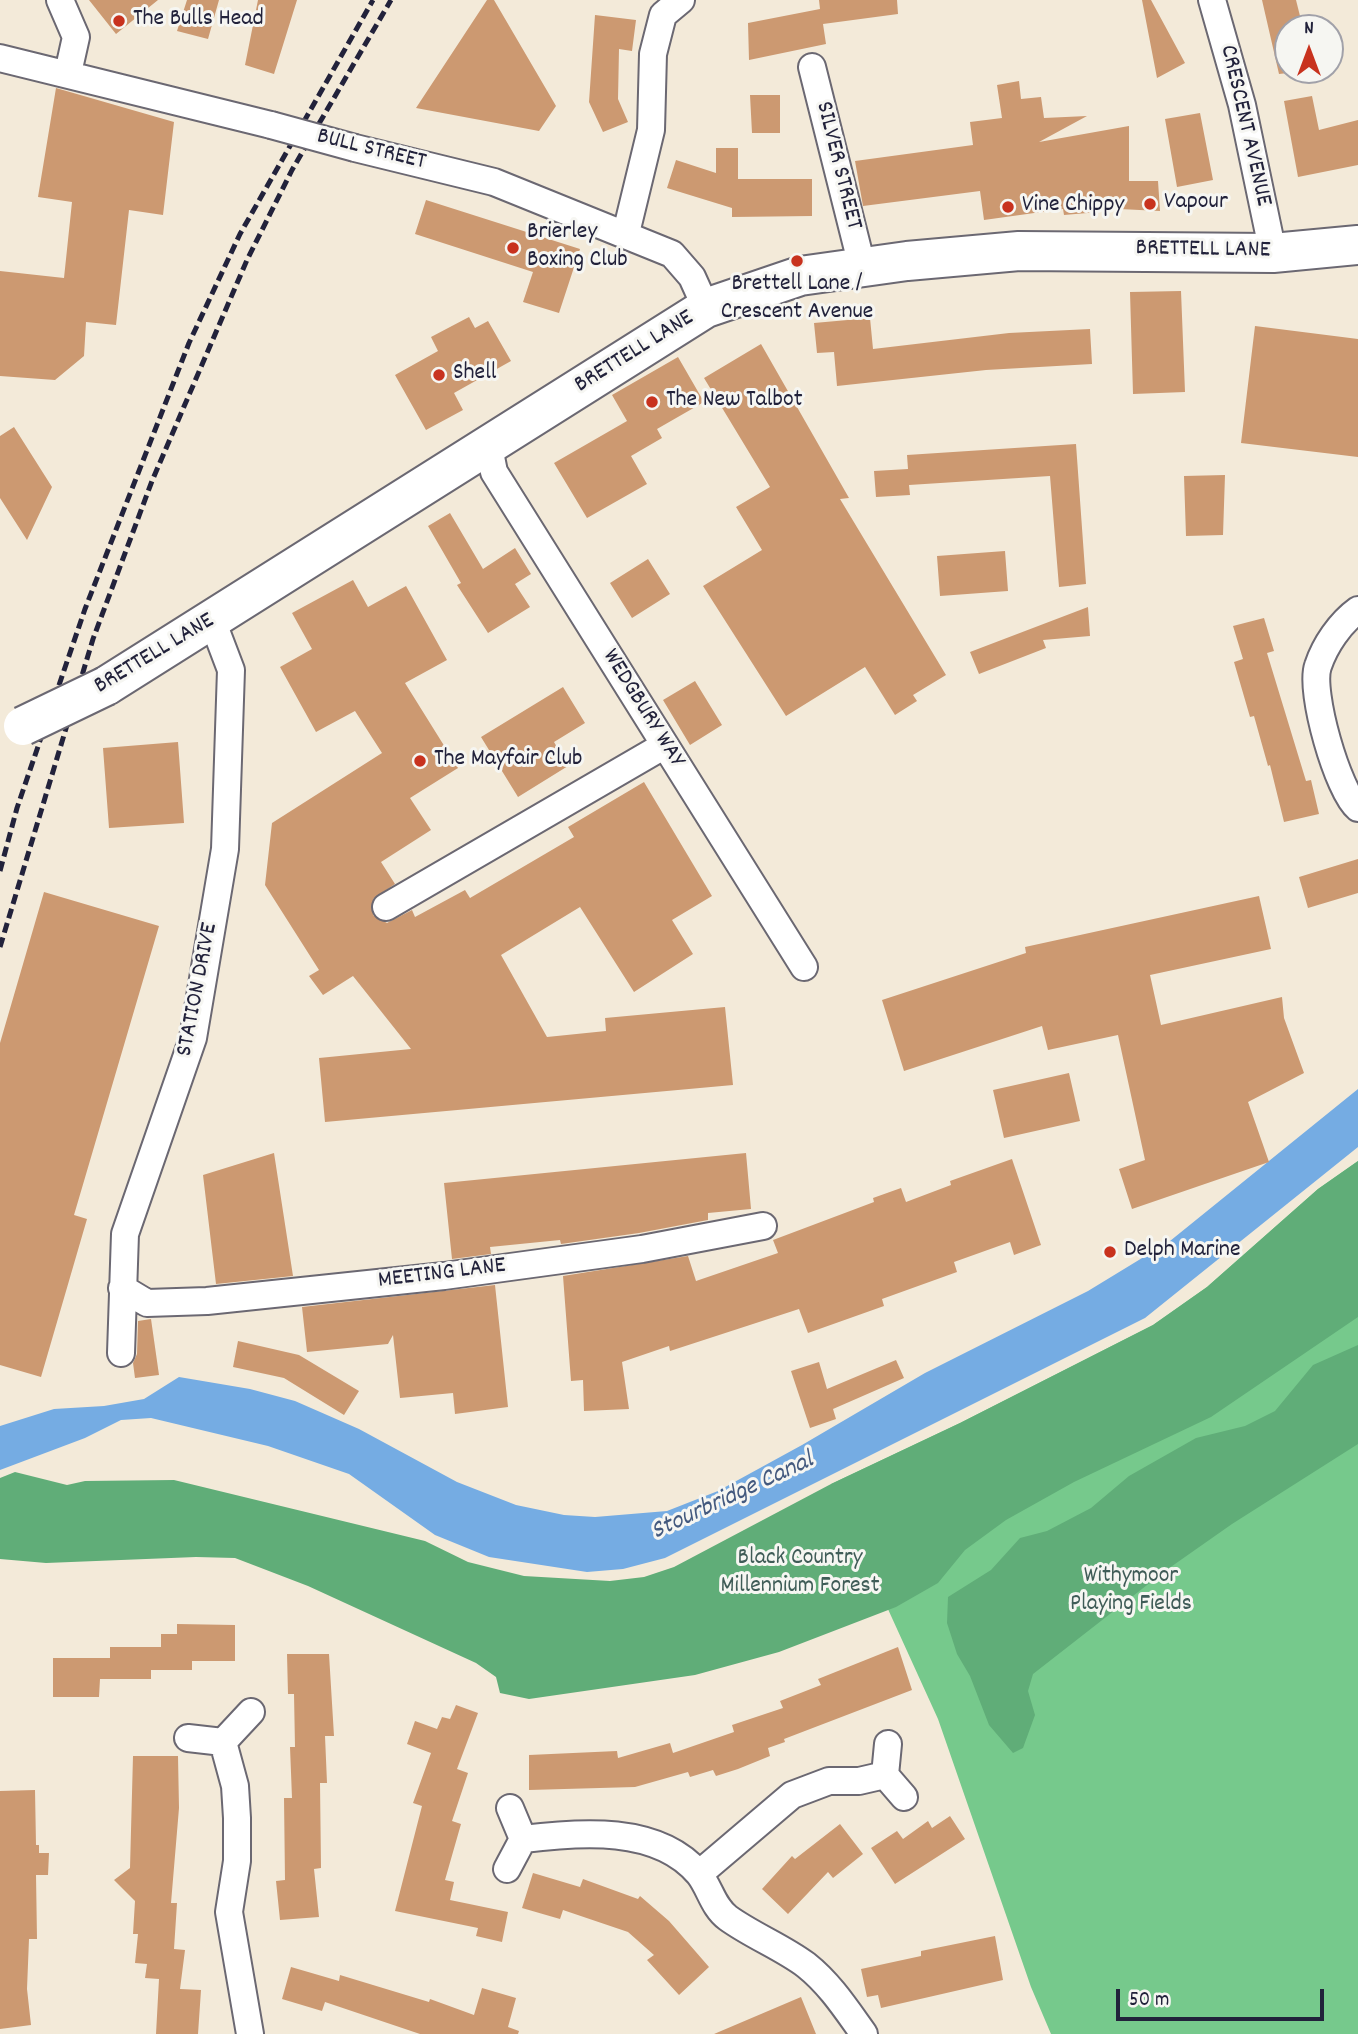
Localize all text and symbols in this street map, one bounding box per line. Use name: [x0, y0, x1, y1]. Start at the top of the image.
place label: The Bulls Head: [133, 7, 264, 35]
marker: The Bulls Head: [111, 13, 127, 29]
north arrow: [1274, 14, 1344, 84]
text: N: [1304, 16, 1314, 43]
street label: CRESCENT AVENUE: [1211, 43, 1277, 209]
street label: SILVER STREET: [807, 99, 867, 233]
street label: BULL STREET: [314, 124, 428, 178]
place label: Vapour: [1164, 190, 1228, 218]
place label: Vine Chippy: [1022, 193, 1124, 221]
marker: Vapour: [1142, 196, 1158, 212]
marker: Vine Chippy: [1000, 199, 1016, 215]
place label: Brierley Boxing Club: [527, 220, 628, 276]
street label: BRETTELL LANE: [1135, 235, 1271, 267]
marker: Brierley Boxing Club: [505, 240, 521, 256]
marker: Brettell Lane / Crescent Avenue: [789, 253, 805, 269]
place label: Brettell Lane / Crescent Avenue: [721, 272, 873, 328]
street label: BRETTELL LANE: [570, 305, 700, 401]
place label: Shell: [453, 361, 497, 389]
marker: Shell: [431, 367, 447, 383]
place label: The New Talbot: [666, 388, 803, 416]
marker: The New Talbot: [644, 394, 660, 410]
street label: BRETTELL LANE: [90, 608, 220, 702]
street label: WEDGBURY WAY: [594, 645, 690, 773]
place label: The Mayfair Club: [434, 747, 582, 775]
marker: The Mayfair Club: [412, 753, 428, 769]
street label: STATION DRIVE: [172, 921, 226, 1059]
place label: Delph Marine: [1124, 1238, 1240, 1266]
marker: Delph Marine: [1102, 1244, 1118, 1260]
street label: MEETING LANE: [377, 1253, 507, 1297]
water label: Stourbridge Canal: [647, 1447, 819, 1549]
park label: Black Country Millennium Forest: [720, 1546, 880, 1602]
park label: Withymoor Playing Fields: [1070, 1564, 1192, 1620]
scale bar: [1120, 1974, 1328, 2018]
text: 50 m: [1129, 1986, 1169, 2016]

